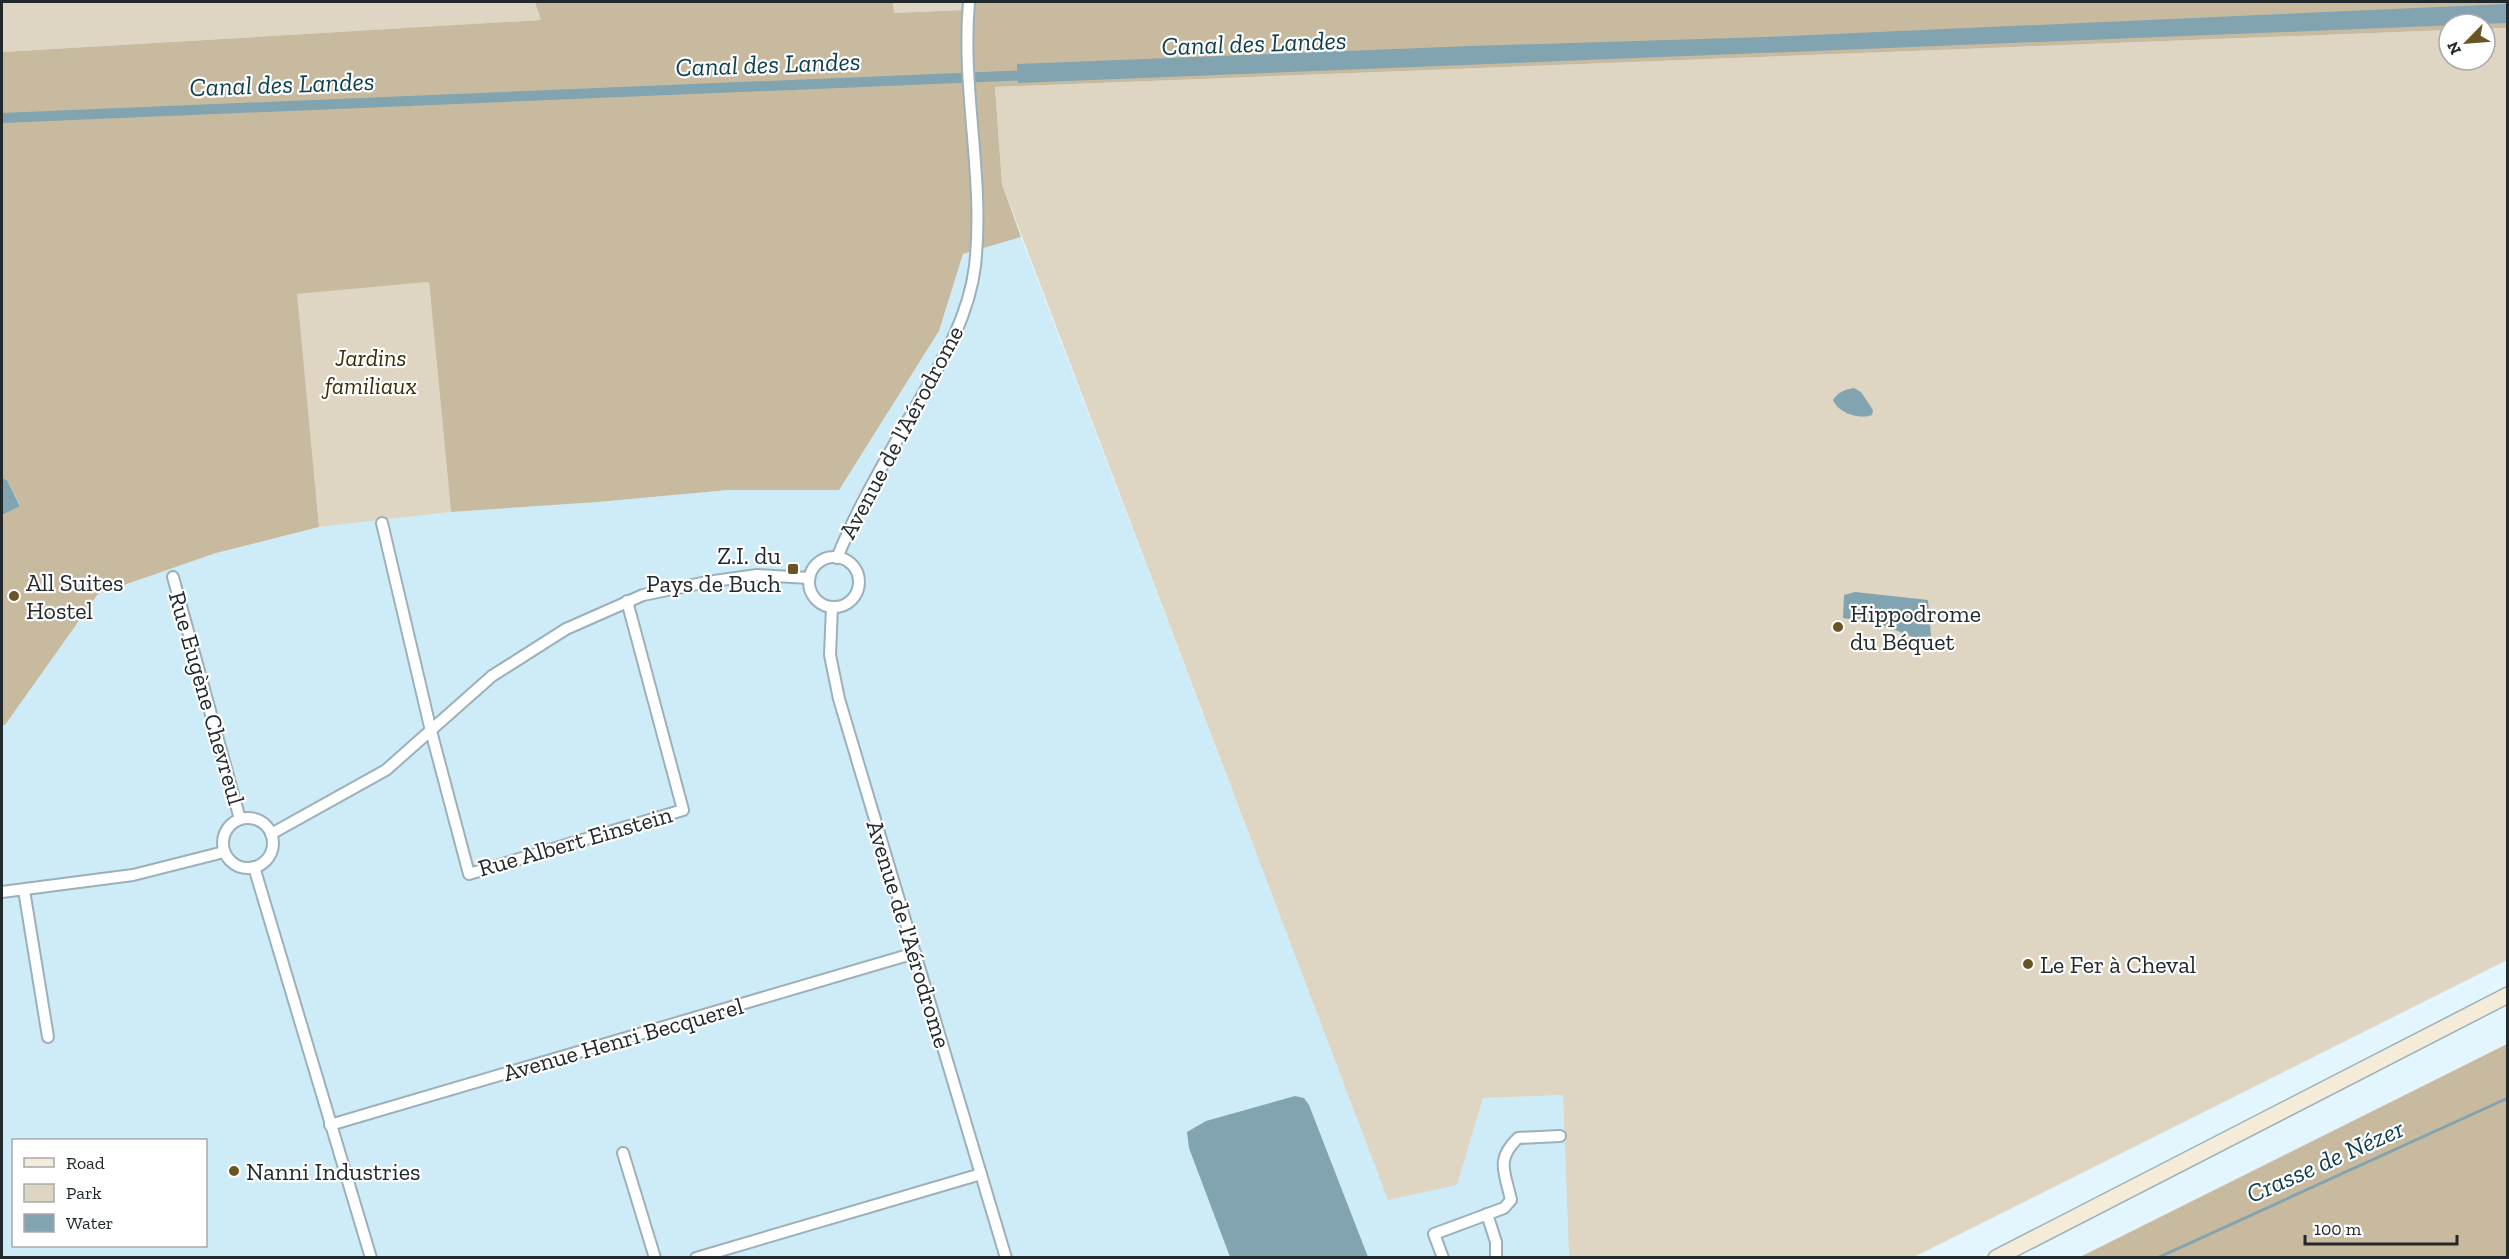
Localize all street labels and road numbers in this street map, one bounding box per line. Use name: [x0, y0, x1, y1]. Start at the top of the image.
street label: Avenue de l'Aérodrome: [833, 321, 969, 543]
street label: Rue Eugène Chevreul: [163, 588, 251, 808]
street label: Rue Albert Einstein: [475, 799, 676, 883]
street label: Avenue de l'Aérodrome: [860, 816, 958, 1052]
street label: Avenue Henri Becquerel: [500, 991, 746, 1087]

